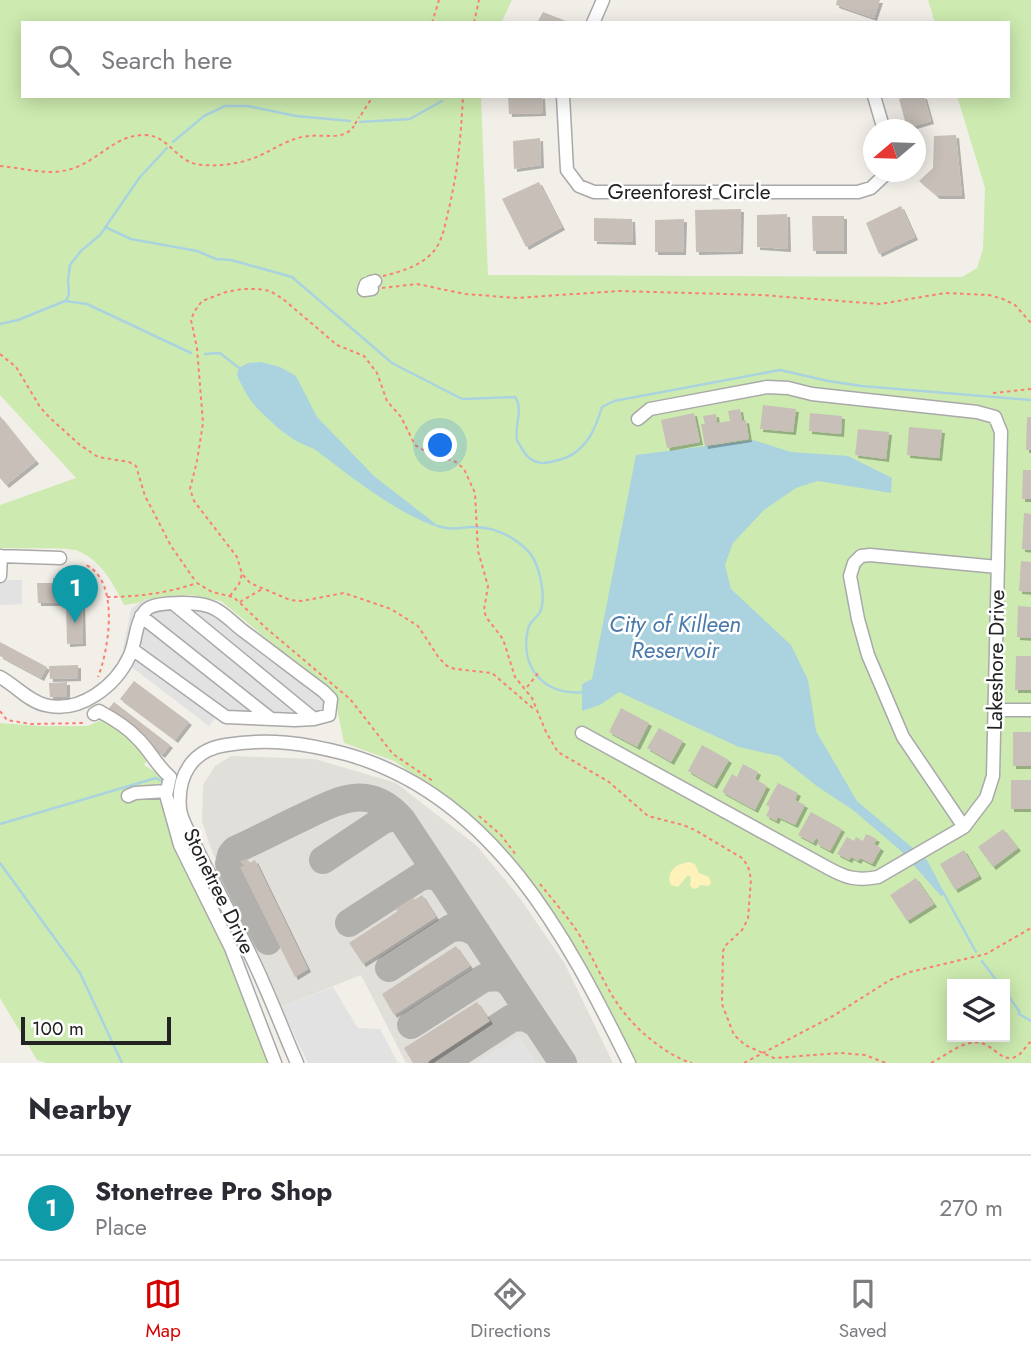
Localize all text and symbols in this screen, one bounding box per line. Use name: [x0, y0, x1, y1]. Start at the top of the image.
search box: [21, 21, 1010, 98]
icon: search: [45, 41, 83, 79]
text: Search here: [101, 41, 233, 79]
north arrow: [863, 119, 926, 182]
street label: Greenforest Circle: [607, 177, 771, 207]
your location: [423, 428, 457, 462]
pin: 1: [52, 565, 98, 623]
street label: Lakeshore Drive: [980, 589, 1012, 731]
water label: City of Killeen Reservoir: [609, 607, 741, 667]
street label: Stonetree Drive: [176, 823, 262, 959]
map controls: [947, 979, 1010, 1042]
button: layers: [947, 979, 1010, 1042]
scale bar: [21, 1014, 172, 1046]
text: 100 m: [32, 1015, 84, 1042]
text: Nearby: [28, 1087, 131, 1130]
text: Stonetree Pro Shop: [95, 1172, 332, 1210]
text: 1: [45, 1191, 57, 1225]
text: 270 m: [939, 1191, 1003, 1225]
text: Place: [95, 1210, 147, 1244]
tab: Map: [144, 1275, 182, 1344]
tab: Directions: [470, 1275, 551, 1344]
tab: Saved: [839, 1275, 887, 1344]

